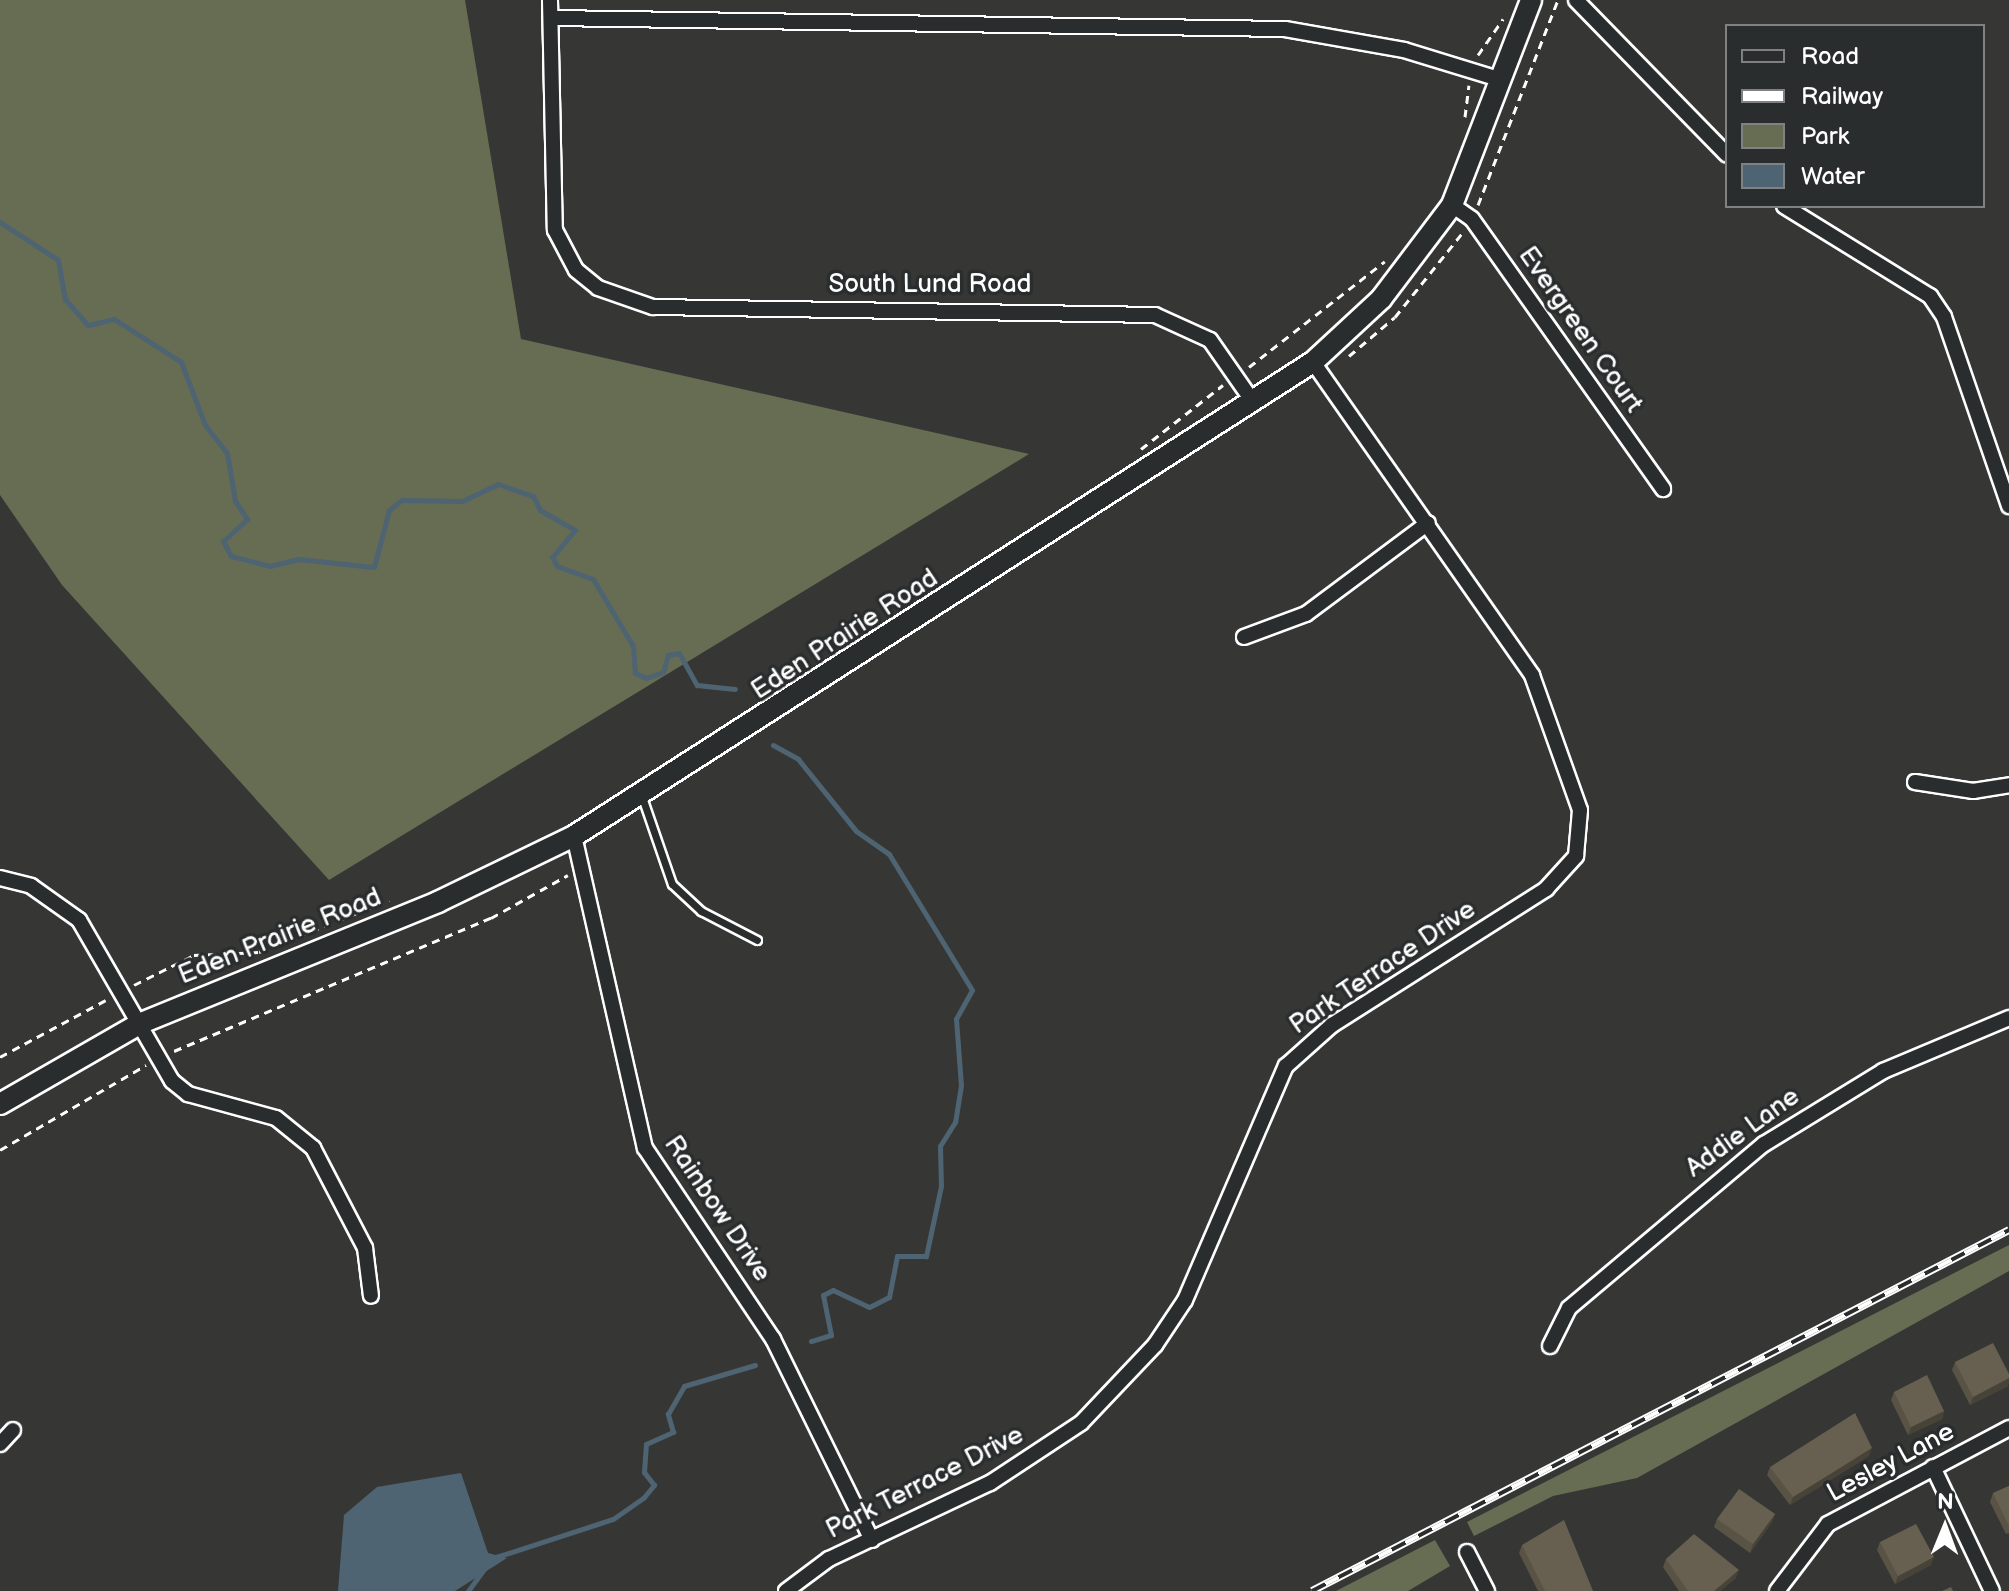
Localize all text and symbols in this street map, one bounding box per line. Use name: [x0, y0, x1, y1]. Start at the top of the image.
legend: [1725, 24, 1985, 208]
text: Road: [1801, 42, 1859, 71]
text: Railway: [1801, 82, 1883, 111]
text: Park: [1801, 122, 1849, 151]
text: Water: [1801, 162, 1865, 191]
street label: Evergreen Court: [1511, 241, 1649, 419]
street label: South Lund Road: [829, 269, 1031, 301]
street label: Eden Prairie Road: [746, 563, 944, 707]
street label: Eden Prairie Road: [174, 882, 386, 992]
street label: Park Terrace Drive: [1284, 894, 1482, 1042]
street label: Addie Lane: [1680, 1081, 1806, 1185]
street label: Rainbow Drive: [657, 1130, 777, 1288]
street label: Lesley Lane: [1821, 1416, 1961, 1510]
street label: Park Terrace Drive: [821, 1420, 1029, 1546]
north arrow: [1905, 1487, 1985, 1567]
text: N: [1937, 1489, 1954, 1516]

